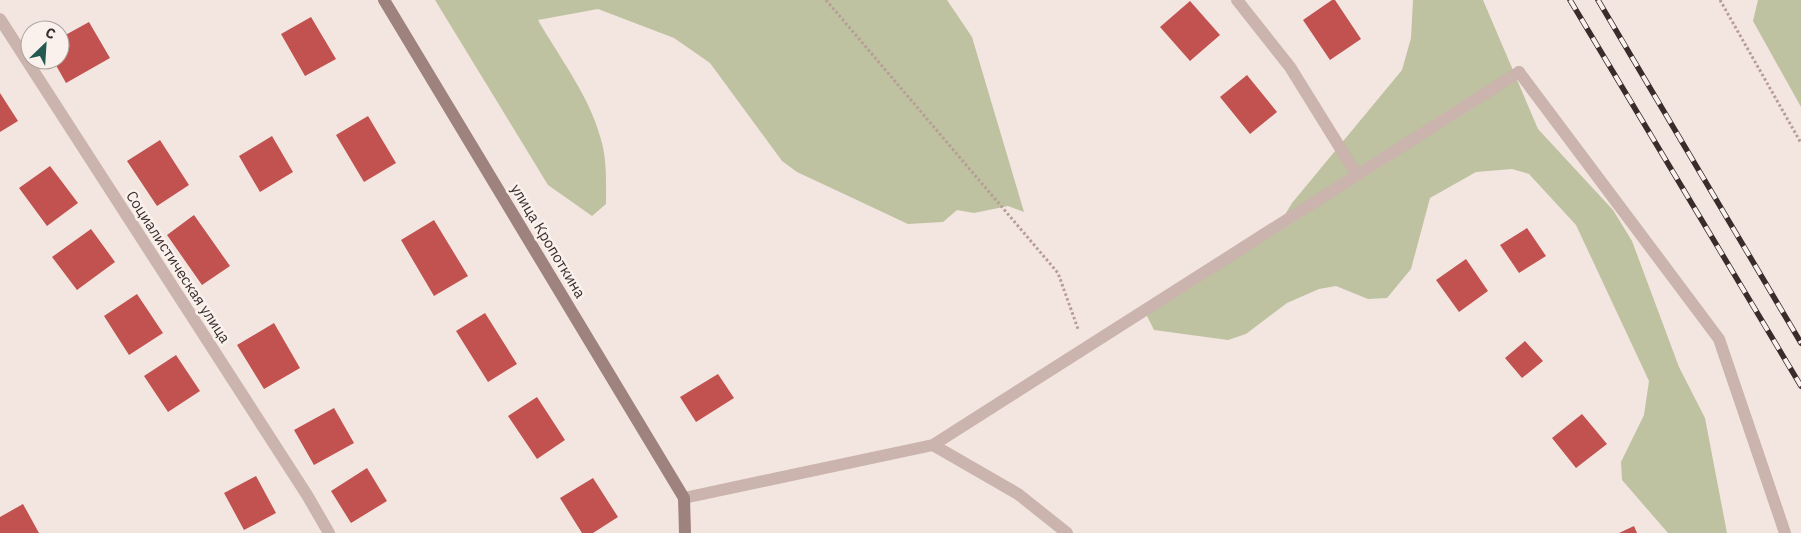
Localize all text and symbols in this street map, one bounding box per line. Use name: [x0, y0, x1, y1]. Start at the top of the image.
north arrow: [20, 20, 70, 70]
text: С: [43, 23, 58, 43]
street label: улица Кропоткина: [507, 180, 590, 301]
street label: Социалистическая улица: [122, 187, 235, 346]

